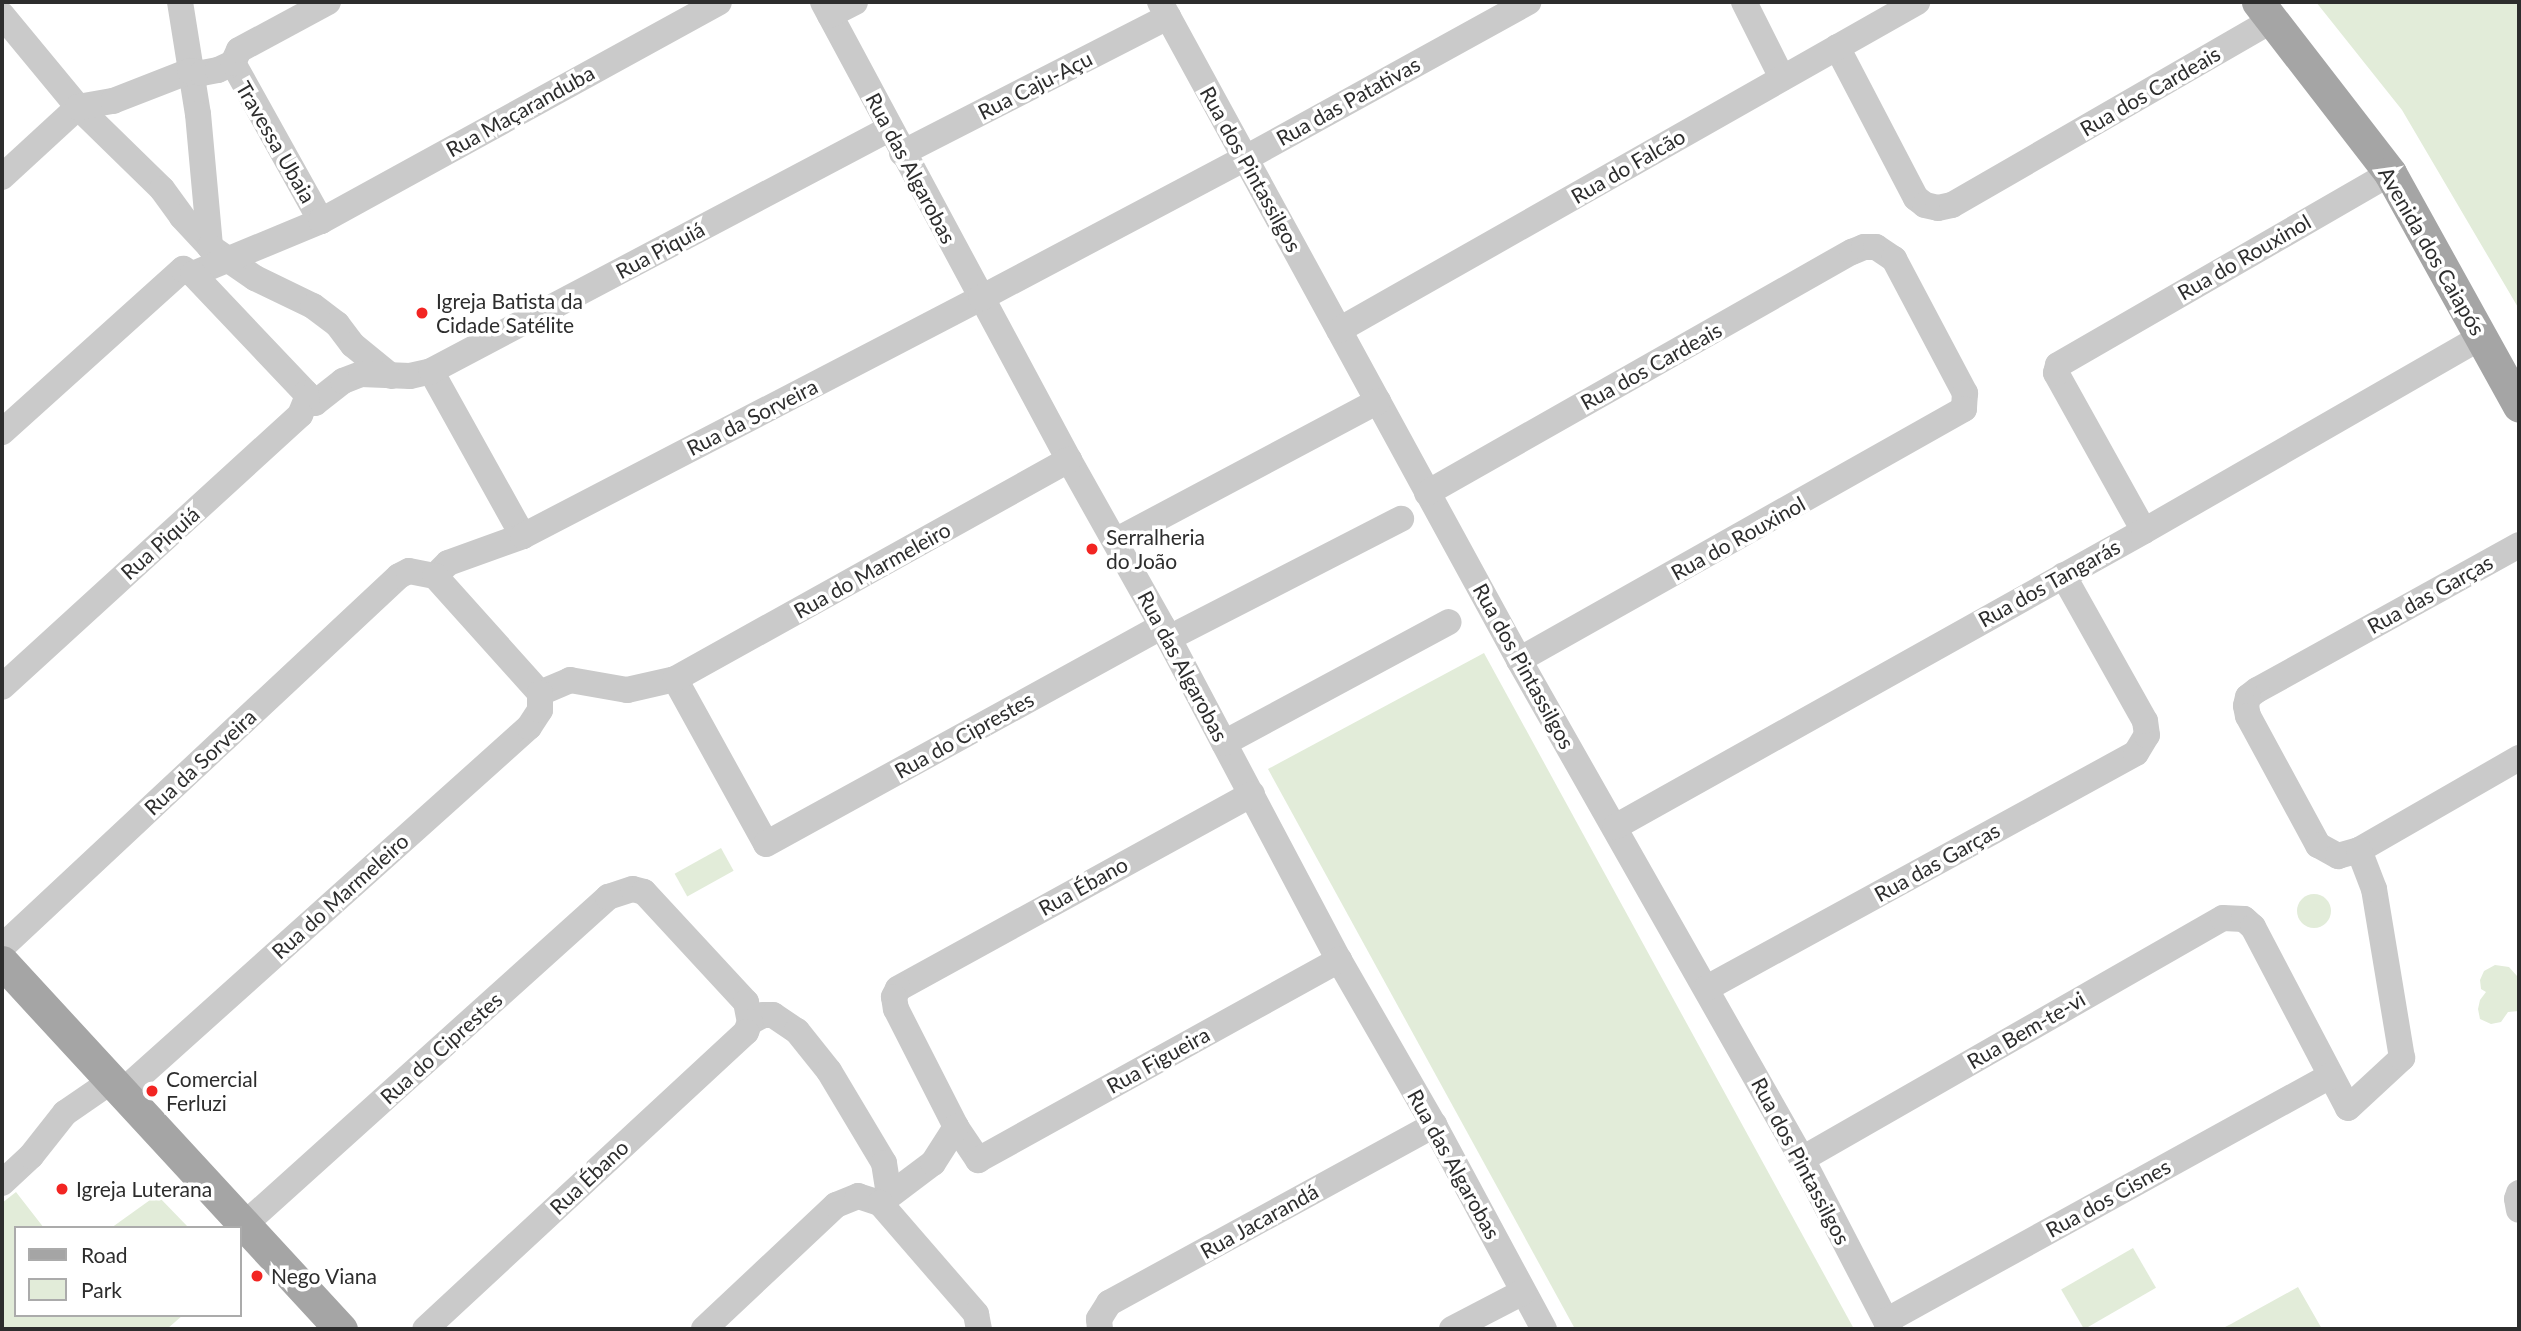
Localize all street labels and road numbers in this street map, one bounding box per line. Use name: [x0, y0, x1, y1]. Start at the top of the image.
street label: Rua dos Cardeais: [2076, 41, 2224, 141]
street label: Rua Caju-Açu: [974, 45, 1096, 125]
street label: Rua das Patativas: [1272, 51, 1424, 151]
street label: Rua Maçaranduba: [441, 60, 599, 162]
street label: Travessa Ubaia: [231, 77, 321, 207]
street label: Rua dos Pintassilgos: [1195, 82, 1307, 256]
street label: Rua das Algarobas: [860, 88, 962, 248]
street label: Rua do Falcão: [1567, 123, 1689, 209]
street label: Avenida dos Caiapós: [2374, 162, 2490, 340]
street label: Rua do Rouxinol: [2173, 209, 2315, 305]
street label: Rua Piquiá: [611, 216, 709, 284]
street label: Rua dos Cardeais: [1576, 317, 1726, 415]
street label: Rua da Sorveira: [682, 373, 822, 461]
street label: Rua do Rouxinol: [1667, 491, 1809, 585]
street label: Rua Piquiá: [116, 501, 204, 585]
street label: Rua do Marmeleiro: [789, 517, 955, 623]
street label: Rua dos Tangarás: [1973, 533, 2125, 633]
street label: Rua das Garças: [2363, 549, 2497, 639]
street label: Rua dos Pintassilgos: [1468, 579, 1580, 753]
street label: Rua das Algarobas: [1132, 586, 1234, 746]
street label: Rua do Ciprestes: [890, 686, 1038, 784]
street label: Rua da Sorveira: [139, 704, 261, 820]
street label: Rua das Garças: [1870, 817, 2004, 907]
street label: Rua do Marmeleiro: [266, 828, 414, 964]
street label: Rua Ébano: [1034, 851, 1132, 921]
street label: Rua Bem-te-vi: [1963, 986, 2089, 1074]
street label: Rua do Ciprestes: [375, 987, 507, 1109]
street label: Rua Figueira: [1102, 1021, 1214, 1099]
street label: Rua dos Pintassilgos: [1746, 1073, 1856, 1249]
street label: Rua das Algarobas: [1402, 1085, 1506, 1243]
street label: Rua Ébano: [545, 1134, 633, 1220]
street label: Rua dos Cisnes: [2041, 1153, 2175, 1243]
street label: Rua Jacarandá: [1195, 1178, 1323, 1264]

